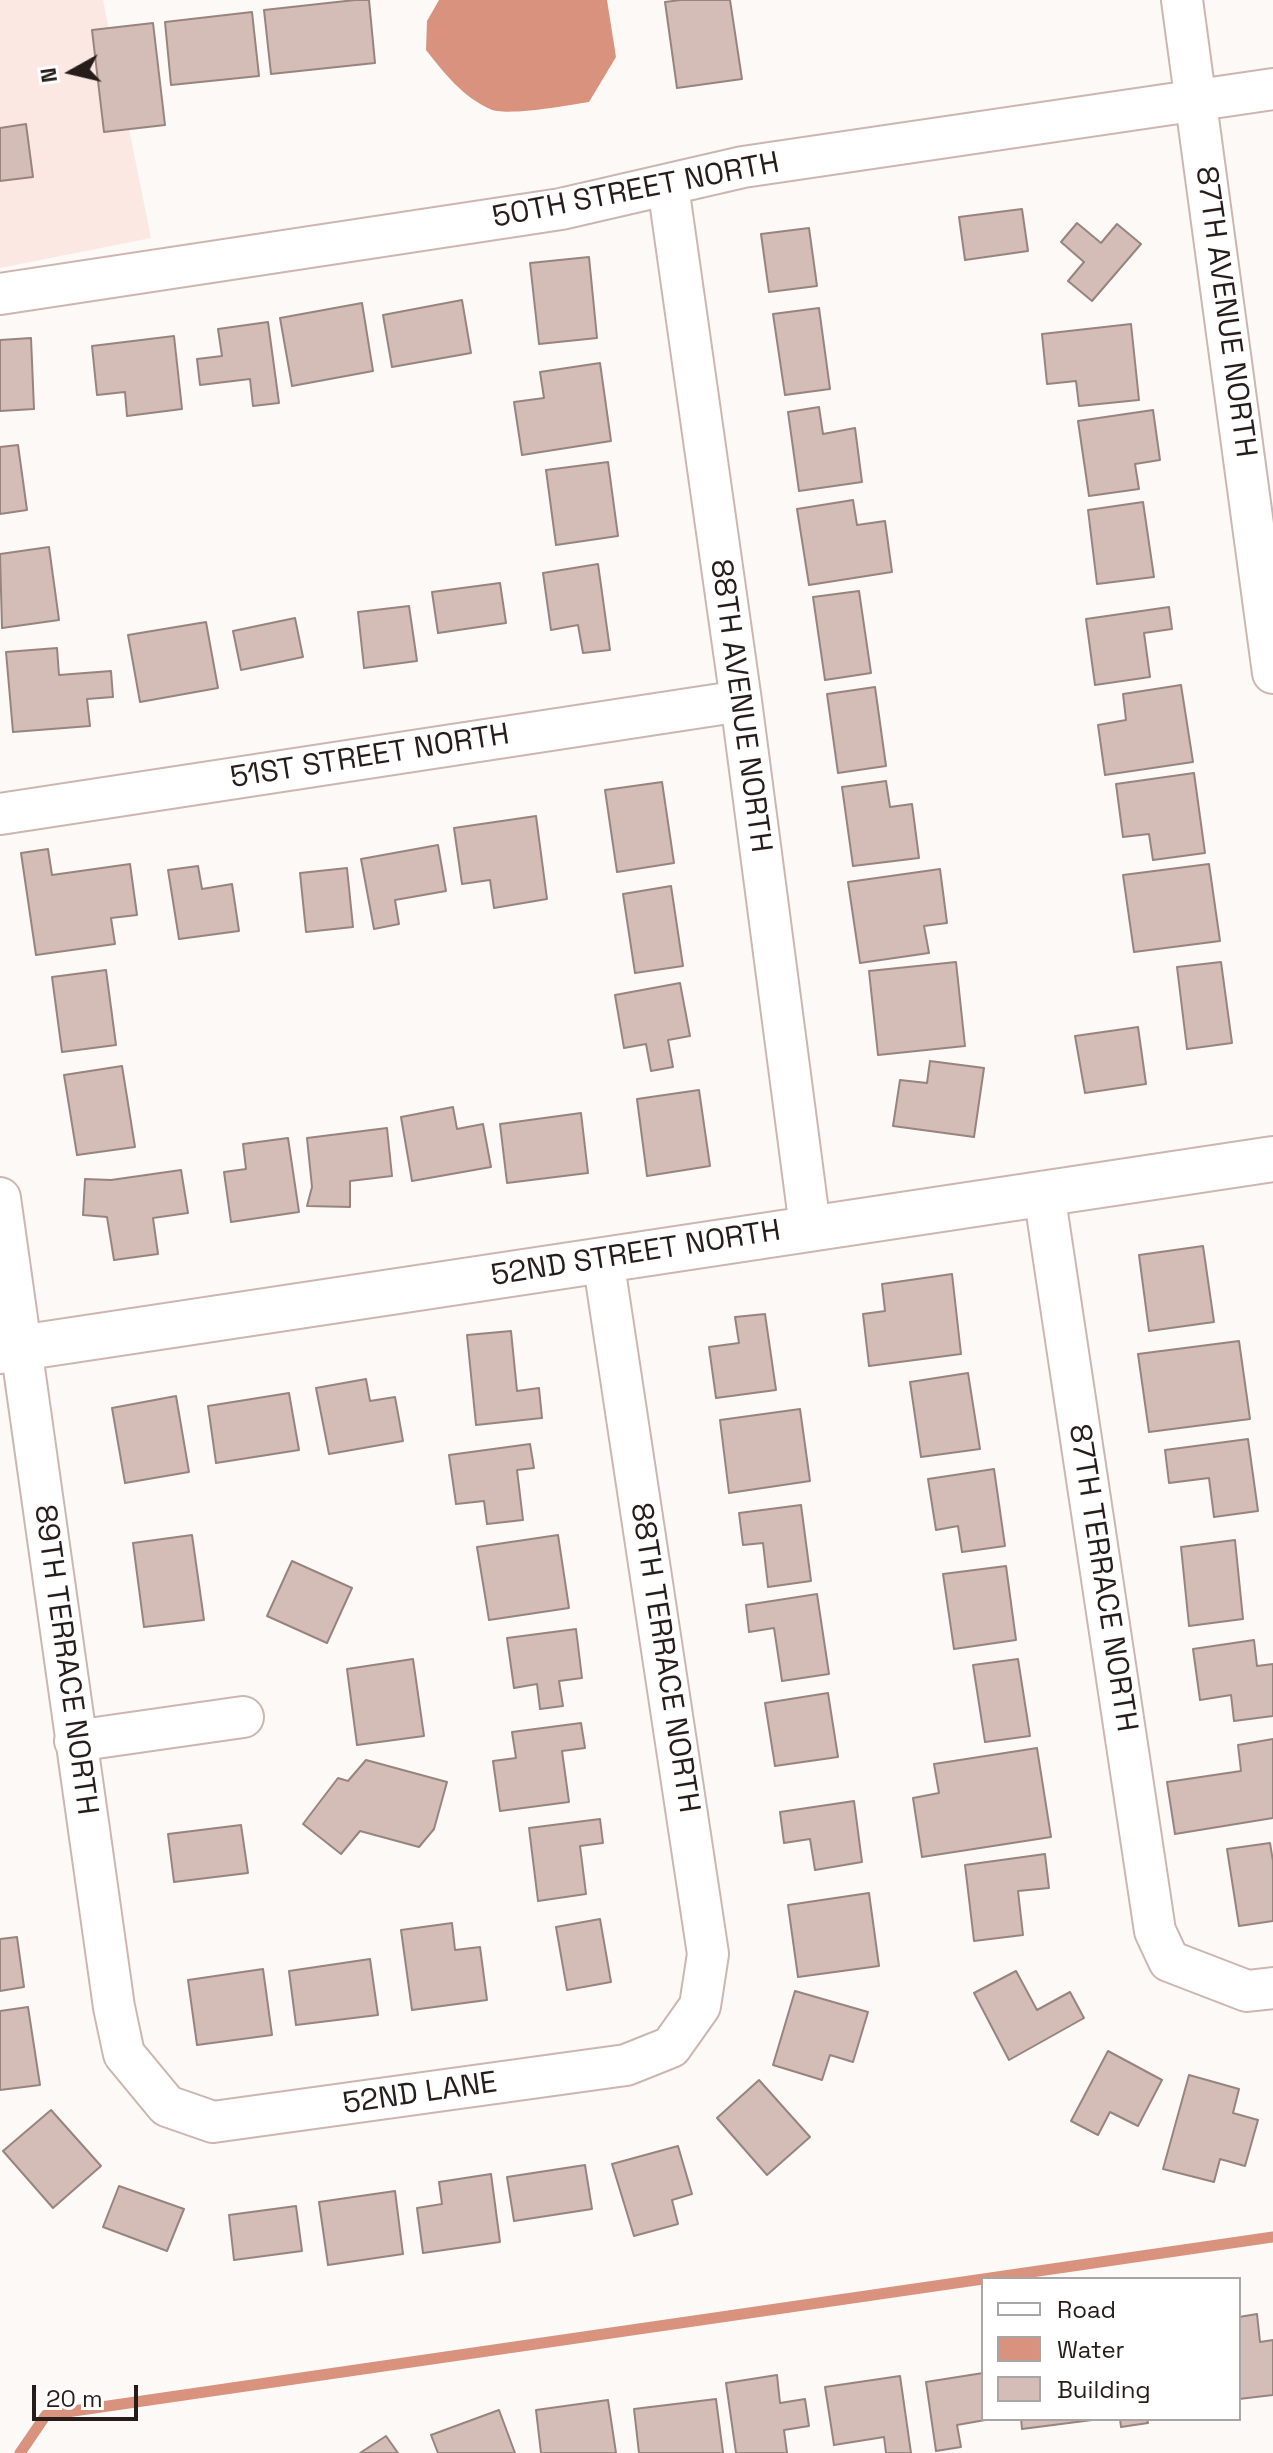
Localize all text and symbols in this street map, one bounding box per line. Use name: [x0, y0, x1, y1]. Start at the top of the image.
north arrow: [32, 32, 112, 112]
text: N: [33, 66, 63, 85]
street label: 50TH STREET NORTH: [490, 146, 782, 236]
street label: 87TH AVENUE NORTH: [1187, 164, 1263, 460]
street label: 88TH AVENUE NORTH: [702, 557, 778, 855]
street label: 51ST STREET NORTH: [228, 717, 512, 797]
street label: 52ND STREET NORTH: [489, 1213, 783, 1295]
street label: 87TH TERRACE NORTH: [1060, 1422, 1144, 1734]
street label: 88TH TERRACE NORTH: [622, 1501, 706, 1815]
street label: 89TH TERRACE NORTH: [25, 1503, 105, 1817]
street label: 52ND LANE: [341, 2065, 499, 2123]
legend: [981, 2277, 1241, 2421]
text: Road: [1057, 2294, 1116, 2325]
text: Water: [1057, 2334, 1125, 2365]
scale bar: [36, 2369, 142, 2419]
text: Building: [1057, 2374, 1151, 2405]
text: 20 m: [46, 2383, 103, 2414]

